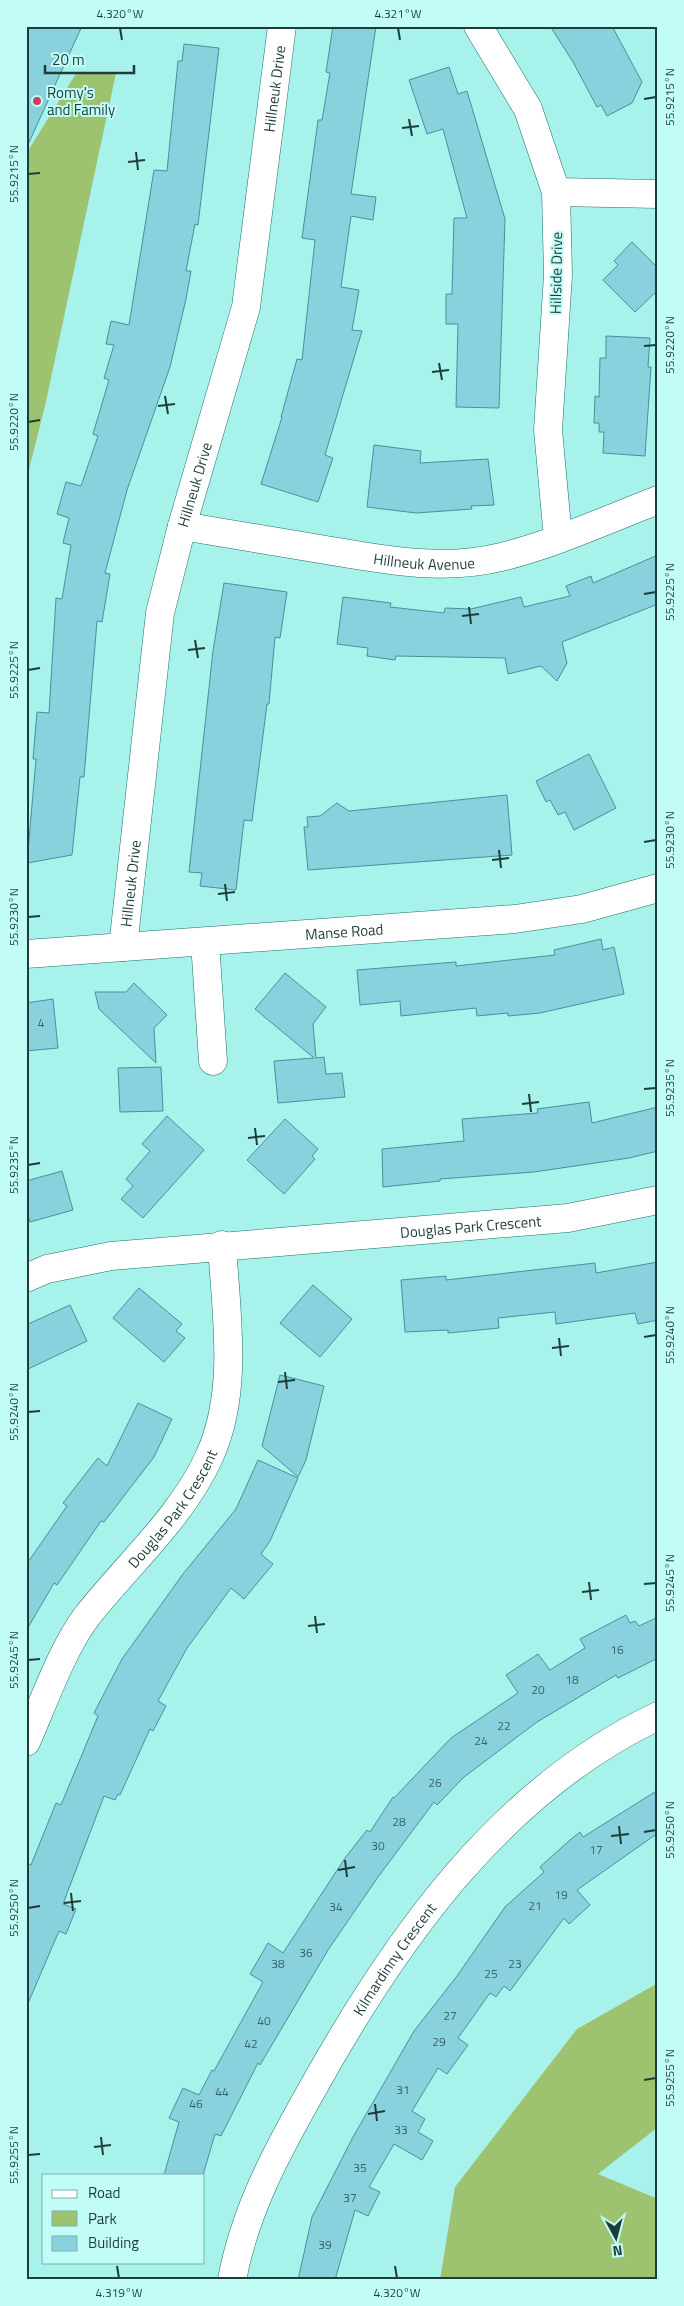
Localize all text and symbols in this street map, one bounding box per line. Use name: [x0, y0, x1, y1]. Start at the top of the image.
text: 4.320°W: [97, 4, 144, 23]
text: 4.321°W: [375, 4, 422, 23]
scale bar: [45, 42, 134, 74]
street label: Hillneuk Drive: [257, 44, 291, 134]
text: 20 m: [52, 48, 85, 71]
text: 55.9215°N: [660, 68, 679, 126]
place label: Romy's and Family: [47, 81, 115, 121]
marker: Romy's and Family: [31, 95, 43, 107]
text: 55.9215°N: [4, 145, 23, 203]
street label: Hillside Drive: [544, 232, 568, 314]
text: 55.9220°N: [660, 316, 679, 374]
text: 55.9220°N: [4, 393, 23, 451]
street label: Hillneuk Drive: [171, 439, 217, 530]
street label: Hillneuk Avenue: [372, 547, 476, 575]
text: 55.9225°N: [660, 563, 679, 621]
text: 55.9225°N: [4, 641, 23, 699]
text: 55.9230°N: [660, 811, 679, 869]
street label: Hillneuk Drive: [114, 839, 146, 928]
text: 55.9230°N: [4, 888, 23, 946]
street label: Manse Road: [304, 917, 384, 946]
house number: 4: [38, 1013, 45, 1032]
text: 55.9235°N: [660, 1059, 679, 1117]
text: 55.9235°N: [4, 1136, 23, 1194]
street label: Douglas Park Crescent: [399, 1209, 543, 1243]
text: 55.9240°N: [660, 1306, 679, 1364]
text: 55.9240°N: [4, 1383, 23, 1441]
street label: Douglas Park Crescent: [122, 1445, 223, 1573]
text: 55.9245°N: [660, 1554, 679, 1612]
text: 55.9245°N: [4, 1631, 23, 1689]
house number: 16: [610, 1640, 624, 1659]
house number: 18: [565, 1670, 579, 1689]
house number: 20: [531, 1680, 545, 1699]
house number: 22: [497, 1716, 511, 1735]
house number: 24: [474, 1731, 488, 1750]
house number: 26: [428, 1773, 442, 1792]
text: 55.9250°N: [660, 1801, 679, 1859]
house number: 28: [392, 1812, 406, 1831]
house number: 30: [371, 1836, 385, 1855]
house number: 17: [589, 1840, 603, 1859]
text: 55.9250°N: [4, 1879, 23, 1937]
house number: 19: [554, 1885, 568, 1904]
house number: 21: [528, 1896, 542, 1915]
house number: 34: [329, 1897, 343, 1916]
street label: Kilmardinny Crescent: [347, 1897, 442, 2020]
house number: 36: [299, 1943, 313, 1962]
house number: 38: [271, 1954, 285, 1973]
house number: 23: [508, 1954, 522, 1973]
house number: 25: [484, 1964, 498, 1983]
house number: 27: [443, 2006, 457, 2025]
house number: 40: [257, 2011, 271, 2030]
house number: 29: [432, 2032, 446, 2051]
house number: 42: [244, 2034, 258, 2053]
text: 55.9255°N: [660, 2049, 679, 2107]
house number: 31: [396, 2080, 410, 2099]
house number: 44: [215, 2082, 229, 2101]
house number: 46: [189, 2094, 203, 2113]
house number: 33: [394, 2120, 408, 2139]
text: 55.9255°N: [4, 2126, 23, 2184]
house number: 35: [353, 2158, 367, 2177]
legend: [42, 2174, 205, 2264]
text: Road: [88, 2181, 120, 2204]
house number: 37: [343, 2188, 357, 2207]
text: Park: [88, 2207, 117, 2230]
north arrow: [592, 2214, 642, 2264]
text: Building: [88, 2231, 139, 2254]
house number: 39: [318, 2235, 332, 2254]
text: N: [612, 2240, 624, 2262]
text: 4.319°W: [96, 2283, 143, 2302]
text: 4.320°W: [374, 2283, 421, 2302]

